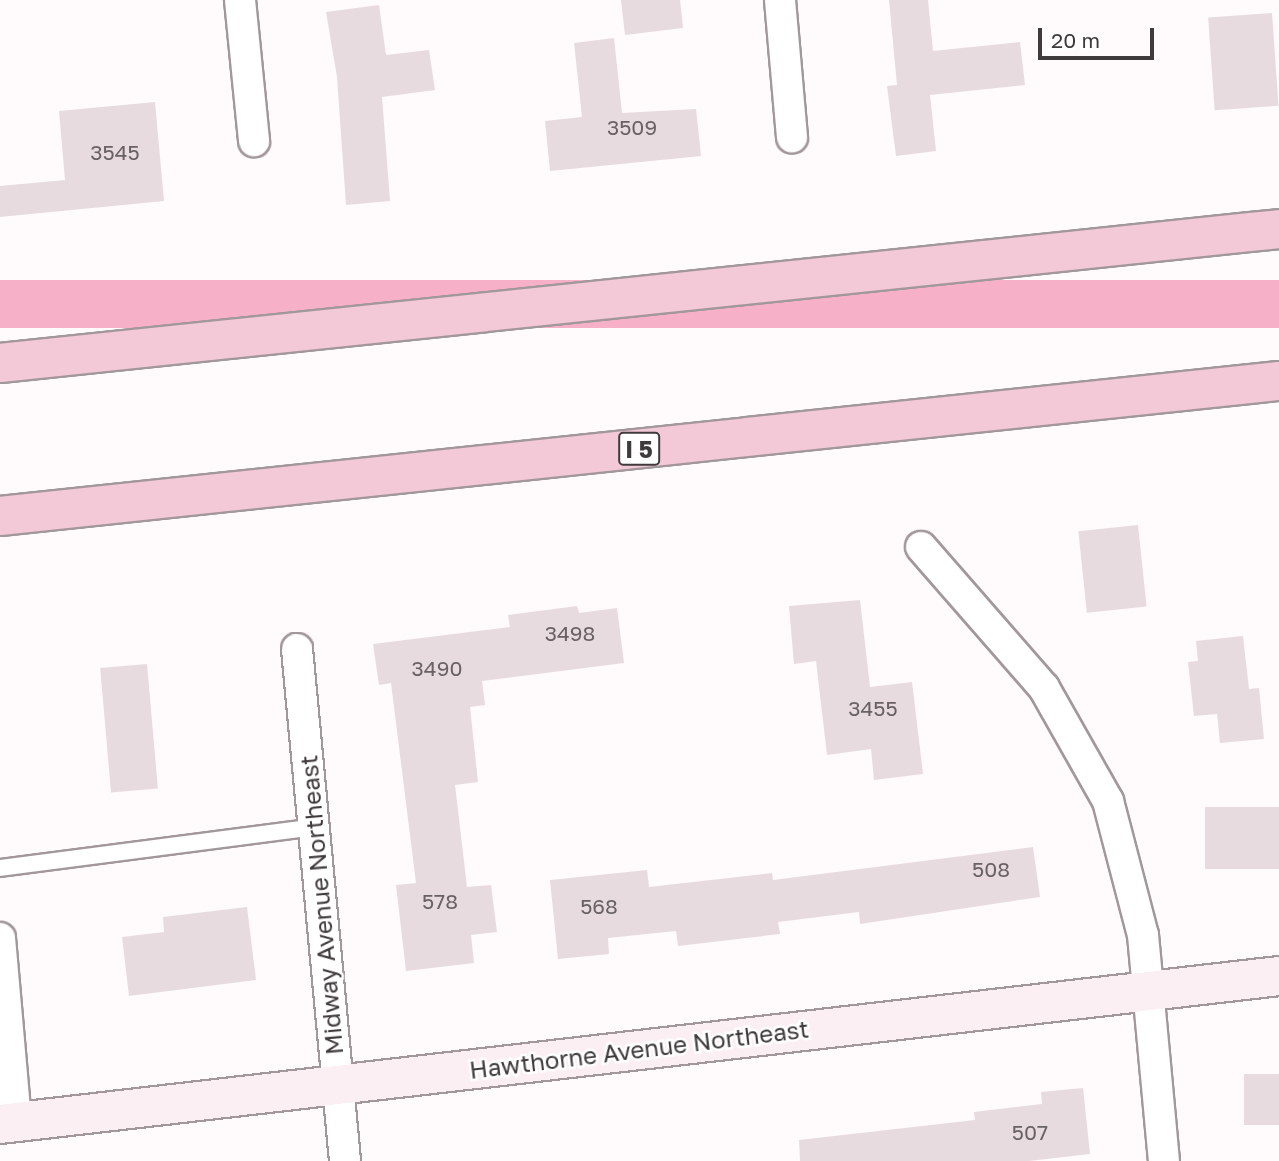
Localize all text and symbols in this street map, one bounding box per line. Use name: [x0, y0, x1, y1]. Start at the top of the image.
scale bar: [1041, 14, 1156, 58]
text: 20 m: [1051, 27, 1100, 53]
house number: 3509: [607, 114, 657, 140]
house number: 3545: [90, 139, 140, 165]
road number: I 5: [618, 430, 660, 468]
house number: 3498: [545, 620, 595, 646]
house number: 3490: [412, 655, 462, 681]
house number: 3455: [848, 695, 898, 721]
street label: Midway Avenue Northeast: [294, 754, 348, 1056]
house number: 508: [972, 856, 1010, 882]
house number: 578: [422, 888, 458, 914]
house number: 568: [580, 893, 618, 919]
street label: Hawthorne Avenue Northeast: [468, 1014, 810, 1084]
house number: 507: [1012, 1119, 1048, 1145]

